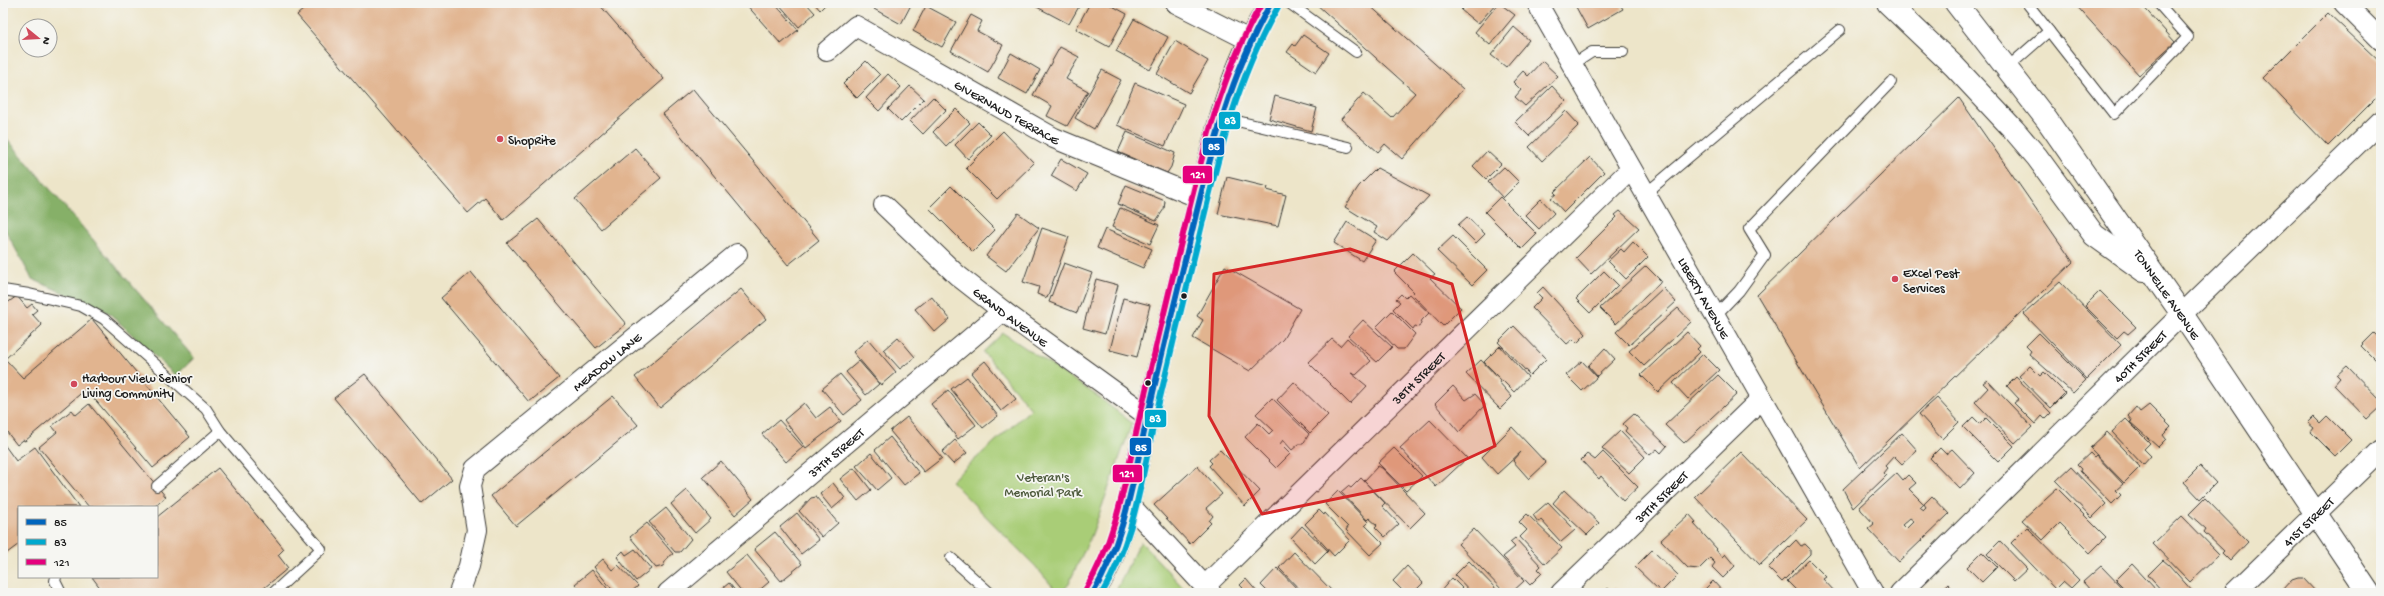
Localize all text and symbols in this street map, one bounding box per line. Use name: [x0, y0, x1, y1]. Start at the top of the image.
north arrow: [18, 18, 58, 58]
text: N: [39, 35, 52, 46]
street label: GIVERNAUD TERRACE: [951, 78, 1062, 150]
line badge: 83: [1218, 111, 1241, 130]
text: 83: [1224, 116, 1236, 128]
marker: ShopRite: [495, 134, 505, 144]
place label: ShopRite: [508, 134, 556, 149]
line badge: 85: [1202, 137, 1225, 156]
text: 85: [1208, 142, 1220, 154]
line badge: 121: [1182, 165, 1213, 184]
text: 121: [1190, 170, 1205, 182]
street label: TONNELLE AVENUE: [2129, 247, 2202, 344]
street label: LIBERTY AVENUE: [1674, 256, 1732, 343]
place label: Excel Pest Services: [1903, 267, 1961, 297]
marker: Excel Pest Services: [1890, 274, 1900, 284]
street label: GRAND AVENUE: [969, 285, 1051, 352]
unlabelled marker: [1179, 291, 1189, 301]
street label: 40TH STREET: [2112, 328, 2172, 387]
street label: MEADOW LANE: [571, 330, 646, 396]
street label: 38TH STREET: [1389, 349, 1450, 409]
place label: Harbour View Senior Living Community: [82, 372, 193, 402]
unlabelled marker: [1143, 378, 1153, 388]
marker: Harbour View Senior Living Community: [69, 379, 79, 389]
line badge: 83: [1144, 409, 1167, 428]
text: 83: [1149, 414, 1161, 426]
street label: 37TH STREET: [805, 426, 869, 482]
line badge: 85: [1129, 437, 1152, 456]
text: 85: [1135, 443, 1147, 455]
line badge: 121: [1112, 464, 1143, 483]
street label: 39TH STREET: [1632, 468, 1693, 528]
text: 121: [1119, 469, 1134, 481]
park label: Veteran's Memorial Park: [1004, 471, 1083, 501]
street label: 41ST STREET: [2281, 494, 2339, 551]
legend: [18, 506, 158, 578]
text: 85: [54, 517, 67, 531]
text: 83: [54, 537, 67, 551]
text: 121: [53, 557, 70, 571]

